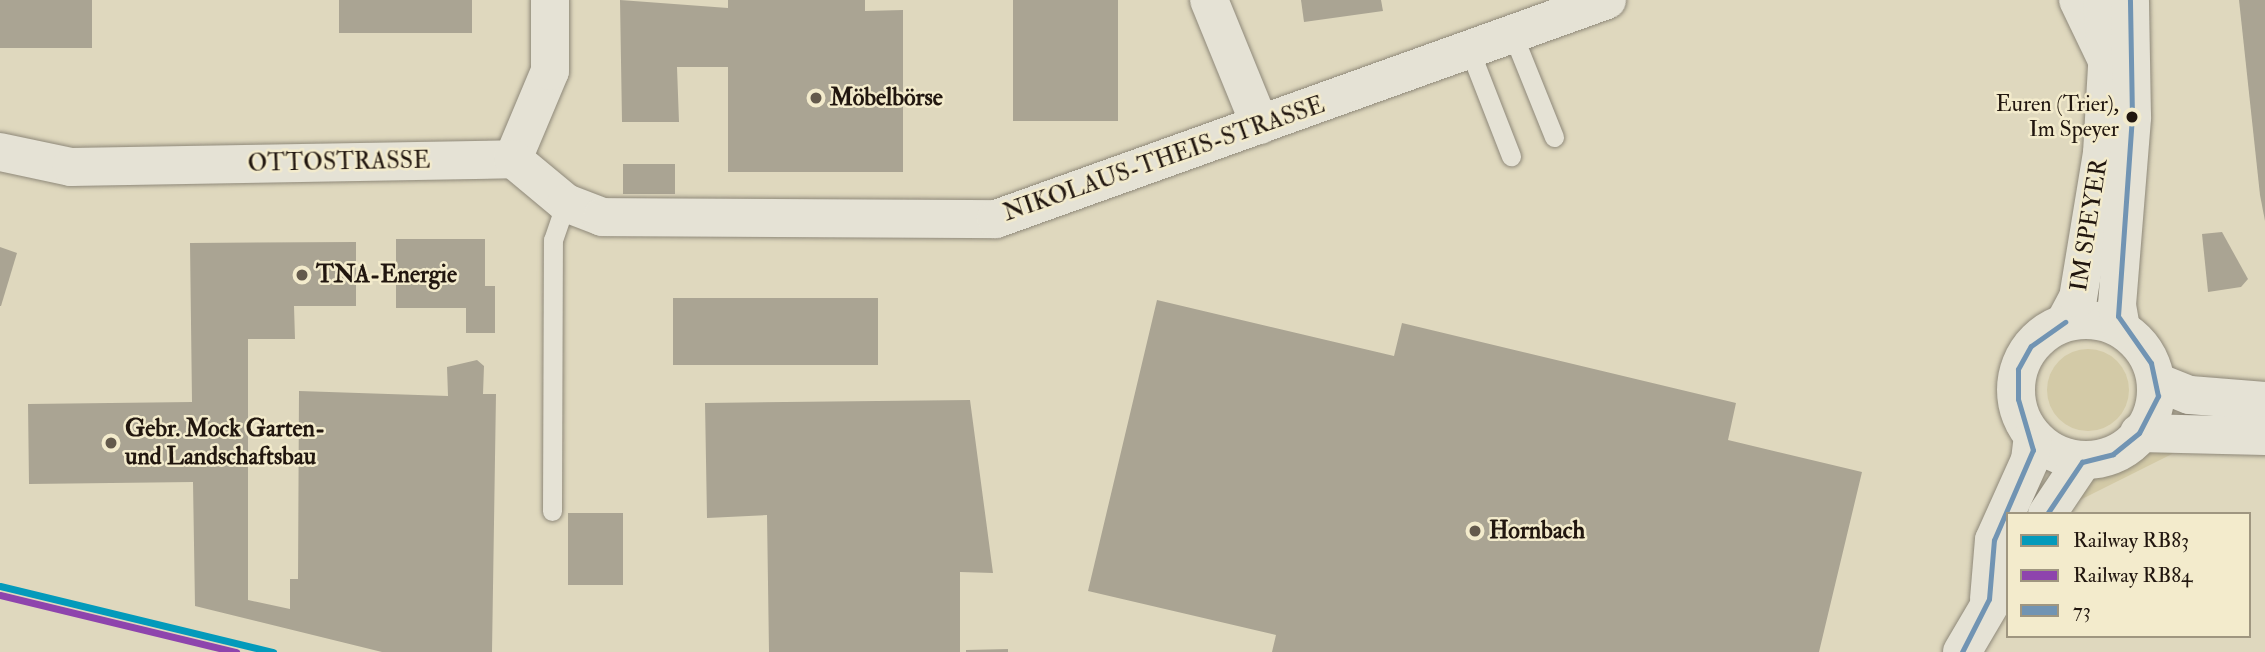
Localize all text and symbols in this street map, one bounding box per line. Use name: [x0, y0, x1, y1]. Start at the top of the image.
place label: Möbelbörse: [830, 84, 943, 112]
marker: Möbelbörse: [808, 90, 824, 106]
street label: NIKOLAUS-THEIS-STRASSE: [999, 90, 1329, 228]
place label: Euren (Trier), Im Speyer: [1996, 91, 2119, 142]
marker: Euren (Trier), Im Speyer: [2125, 110, 2139, 124]
street label: OTTOSTRASSE: [247, 146, 431, 178]
street label: IM SPEYER: [2064, 157, 2114, 293]
place label: TNA-Energie: [316, 261, 457, 289]
marker: TNA-Energie: [294, 267, 310, 283]
place label: Gebr. Mock Garten- und Landschaftsbau: [125, 415, 325, 471]
marker: Gebr. Mock Garten- und Landschaftsbau: [103, 435, 119, 451]
legend: [2006, 512, 2251, 638]
place label: Hornbach: [1489, 517, 1585, 545]
marker: Hornbach: [1467, 523, 1483, 539]
text: Railway RB83: [2073, 527, 2189, 554]
text: Railway RB84: [2073, 562, 2192, 589]
text: 73: [2073, 597, 2091, 624]

